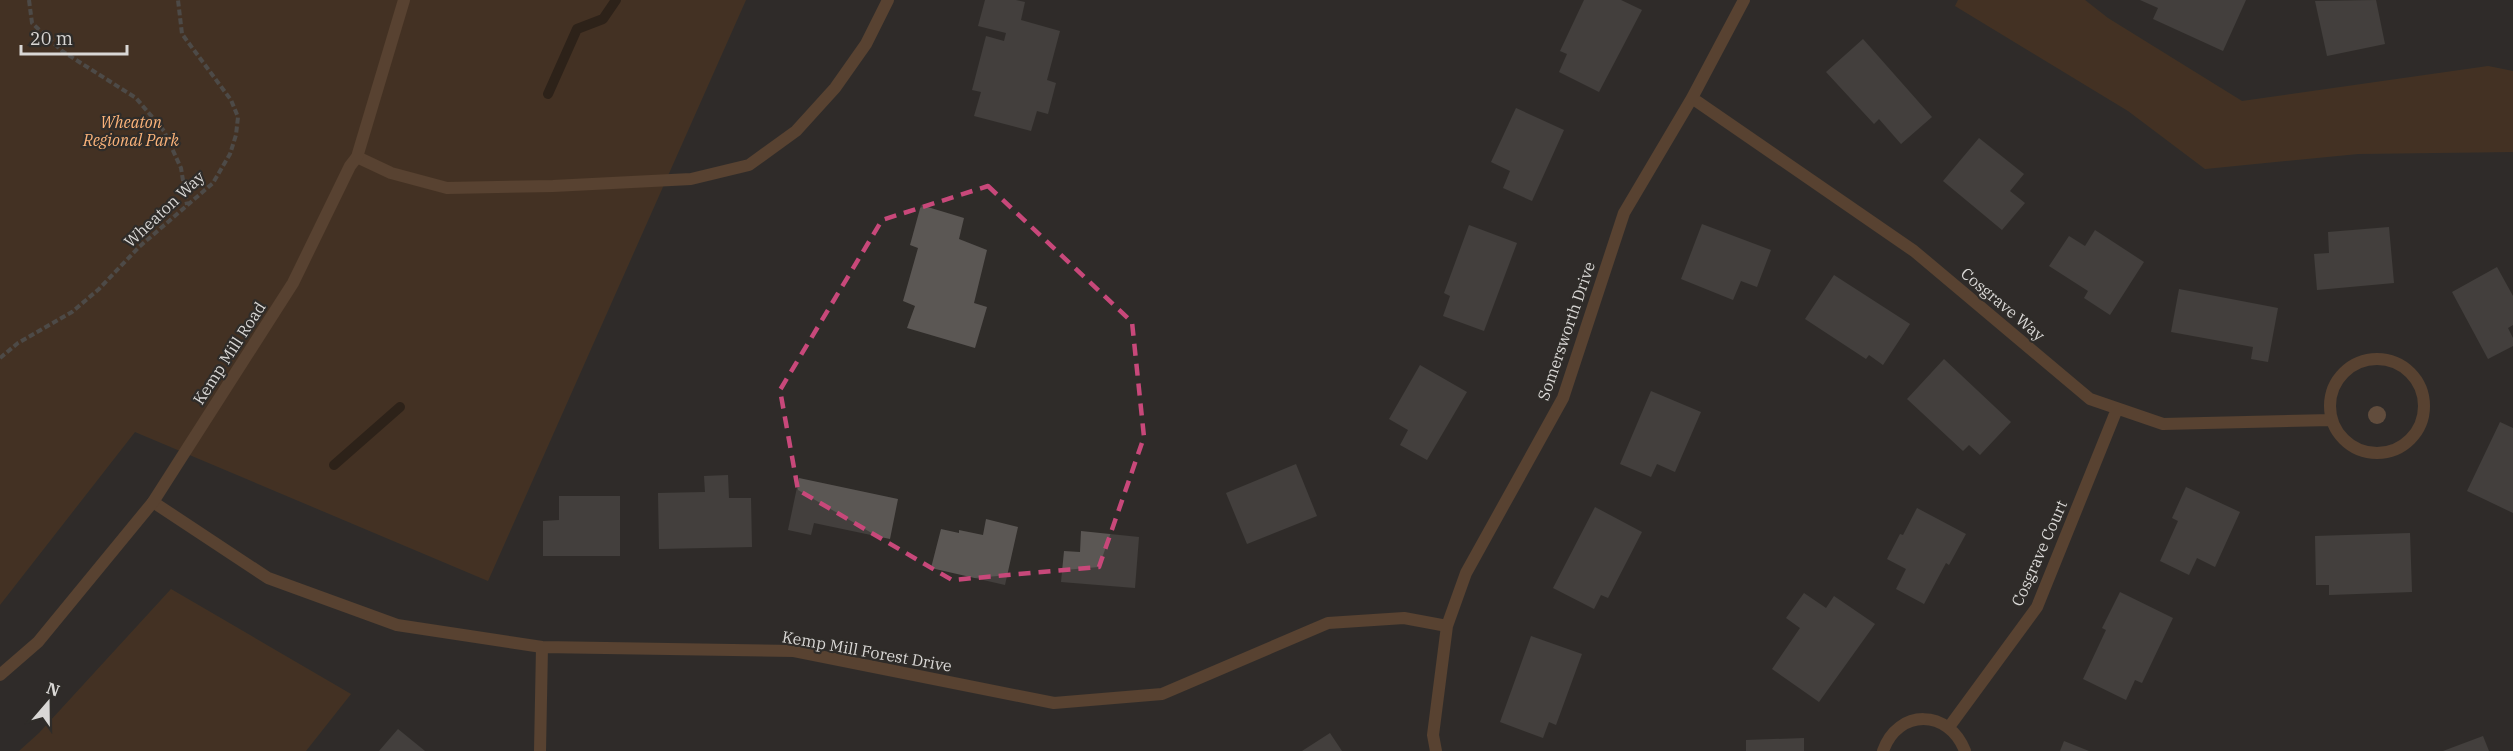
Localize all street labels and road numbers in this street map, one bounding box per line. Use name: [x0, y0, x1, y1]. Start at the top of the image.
street label: Wheaton Way: [119, 166, 209, 251]
street label: Somersworth Drive: [1533, 259, 1599, 403]
street label: Cosgrave Way: [1957, 263, 2049, 345]
street label: Kemp Mill Road: [188, 298, 270, 408]
street label: Cosgrave Court: [2007, 497, 2071, 609]
street label: Kemp Mill Forest Drive: [781, 626, 953, 676]

